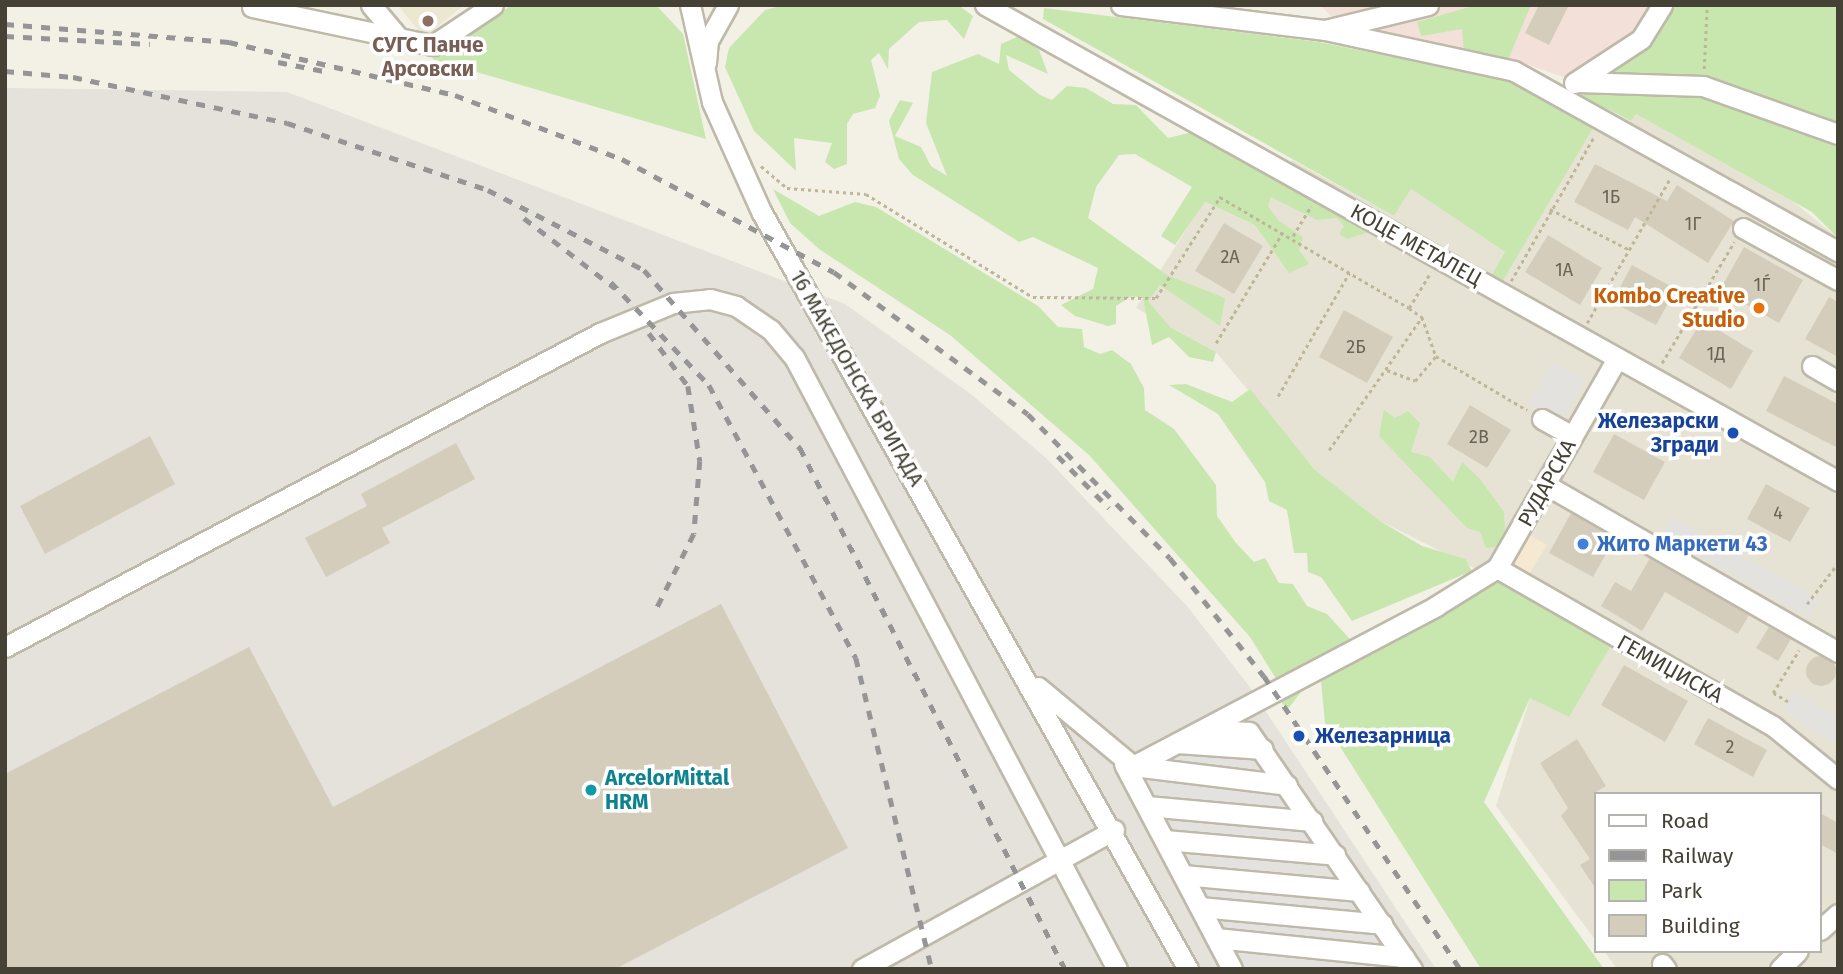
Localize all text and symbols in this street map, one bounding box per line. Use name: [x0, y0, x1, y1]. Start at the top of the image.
marker: СУГС Панче Арсовски: [420, 13, 436, 29]
place label: СУГС Панче Арсовски: [372, 32, 484, 82]
house number: 1Б: [1602, 186, 1620, 208]
street label: КОЦЕ МЕТАЛЕЦ: [1346, 199, 1486, 291]
house number: 1Г: [1685, 213, 1701, 235]
house number: 2А: [1220, 246, 1240, 268]
house number: 1А: [1555, 259, 1573, 281]
street label: 16 МАКЕДОНСКА БРИГАДА: [785, 265, 929, 491]
house number: 1Ѓ: [1754, 274, 1770, 296]
place label: Kombo Creative Studio: [1594, 283, 1745, 333]
marker: Kombo Creative Studio: [1751, 300, 1767, 316]
house number: 2Б: [1346, 336, 1366, 358]
house number: 1Д: [1707, 343, 1725, 365]
place label: Железарски Згради: [1598, 408, 1719, 458]
marker: Железарски Згради: [1725, 425, 1741, 441]
house number: 2В: [1469, 426, 1489, 448]
street label: РУДАРСКА: [1513, 435, 1581, 531]
house number: 4: [1773, 502, 1783, 524]
place label: Жито Маркети 43: [1597, 531, 1768, 557]
marker: Жито Маркети 43: [1575, 536, 1591, 552]
street label: ГЕМИЏИСКА: [1613, 630, 1727, 708]
place label: Железарница: [1315, 723, 1451, 749]
marker: Железарница: [1289, 726, 1309, 746]
house number: 2: [1726, 736, 1734, 758]
place label: ArcelorMittal HRM: [605, 765, 729, 815]
marker: ArcelorMittal HRM: [583, 782, 599, 798]
legend: [1594, 792, 1822, 953]
text: Road: [1661, 808, 1709, 834]
text: Railway: [1661, 843, 1733, 869]
text: Park: [1661, 878, 1702, 904]
text: Building: [1661, 913, 1740, 939]

